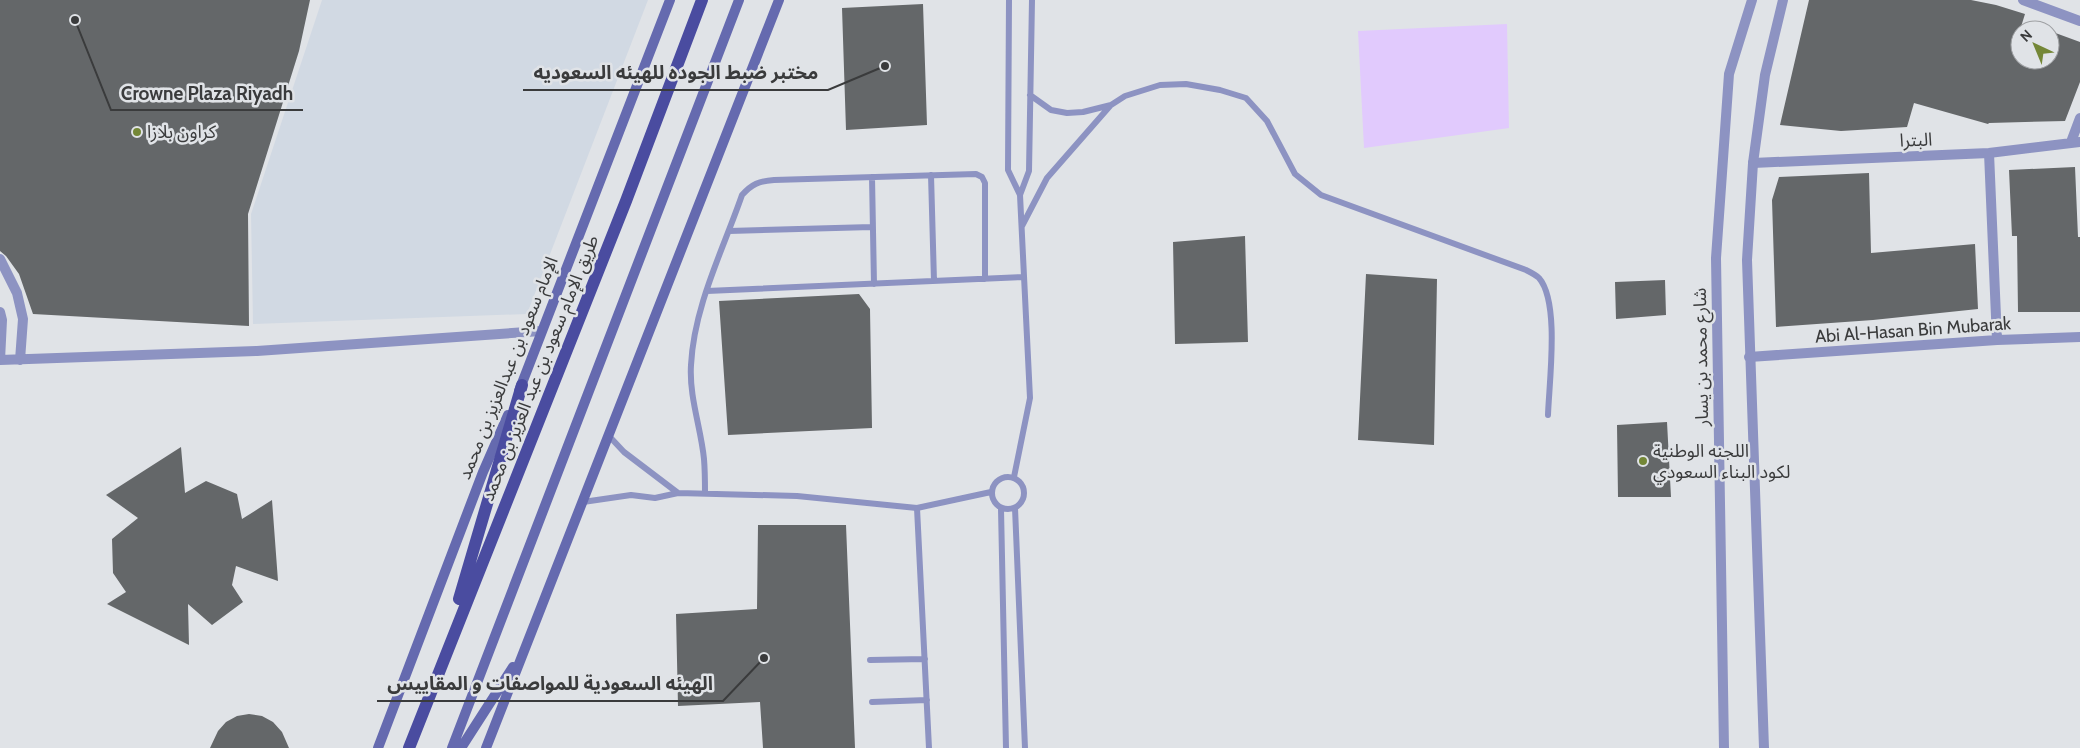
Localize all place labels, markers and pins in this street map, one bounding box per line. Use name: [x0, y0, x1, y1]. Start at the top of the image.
callout: مختبر ضبط الجوده للهيئه السعوديه: [523, 56, 828, 90]
callout: Crowne Plaza Riyadh: [111, 76, 303, 110]
place label: كراون بلازا: [147, 121, 216, 143]
marker: كراون بلازا: [131, 126, 143, 138]
place label: اللجنه الوطنية لكود البناء السعودي: [1653, 440, 1790, 485]
marker: اللجنه الوطنية لكود البناء السعودي: [1637, 455, 1649, 467]
callout: الهيئه السعودية للمواصفات و المقاييس: [377, 667, 723, 701]

